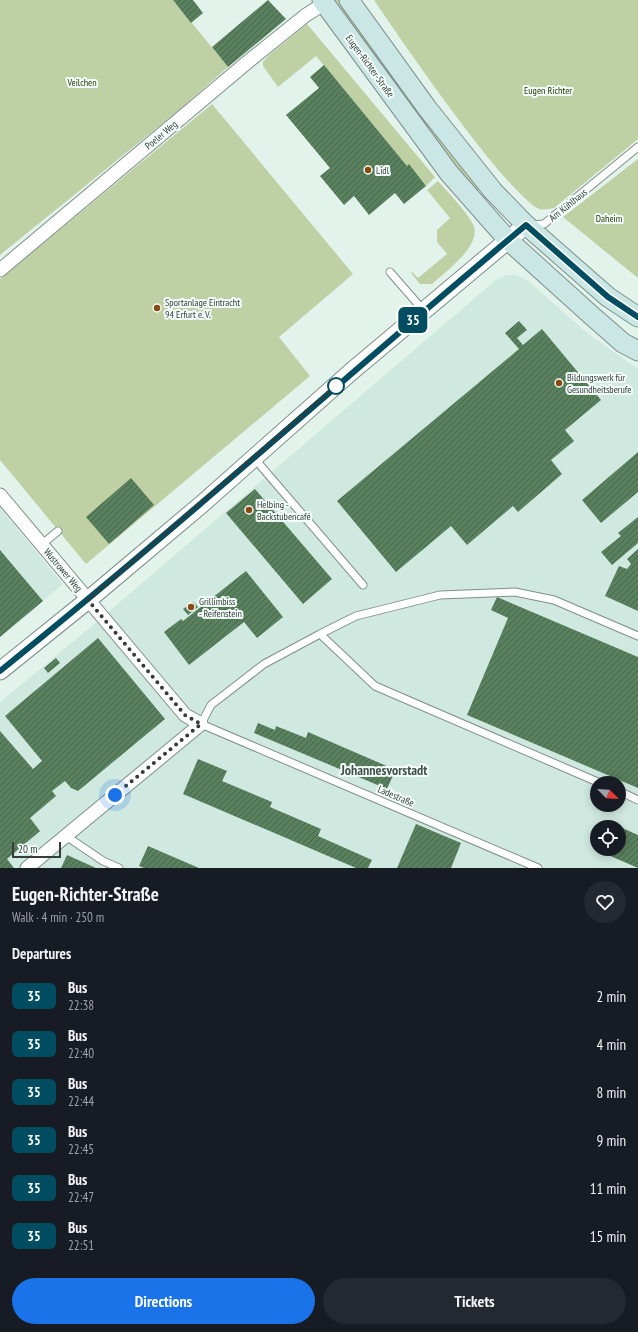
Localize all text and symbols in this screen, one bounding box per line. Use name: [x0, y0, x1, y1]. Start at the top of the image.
street label: Eugen-Richter-Straße: [343, 32, 397, 100]
park label: Veilchen: [66, 76, 97, 89]
park label: Eugen Richter: [524, 84, 572, 97]
street label: Poeler Weg: [142, 118, 180, 152]
place label: Lidl: [376, 164, 390, 177]
marker: Lidl: [363, 165, 373, 175]
street label: Am Kühlhaus: [546, 185, 590, 224]
park label: Daheim: [596, 212, 622, 225]
place label: Sportanlage Eintracht 94 Erfurt e. V.: [165, 296, 240, 321]
marker: Sportanlage Eintracht 94 Erfurt e. V.: [152, 303, 162, 313]
line badge: 35: [395, 307, 431, 333]
text: 35: [406, 311, 420, 329]
place label: Bildungswerk für Gesundheitsberufe: [567, 371, 632, 396]
unlabelled marker: [327, 377, 345, 395]
marker: Bildungswerk für Gesundheitsberufe: [554, 378, 564, 388]
place label: Helbing - Backstubencafé: [257, 498, 311, 523]
marker: Helbing - Backstubencafé: [244, 505, 254, 515]
street label: Wustrower Weg: [41, 545, 85, 595]
place label: Grillimbiss - Reifenstein: [199, 595, 242, 620]
marker: Grillimbiss - Reifenstein: [186, 602, 196, 612]
district label: Johannesvorstadt: [340, 761, 427, 779]
north arrow: [590, 776, 626, 812]
map controls: [590, 776, 626, 856]
street label: Ladestraße: [376, 783, 416, 809]
your location: [105, 785, 125, 805]
button: locate: [590, 820, 626, 856]
scale bar: [12, 840, 61, 859]
text: 20 m: [18, 842, 37, 856]
button: heart: [584, 881, 626, 923]
text: Eugen-Richter-Straße: [12, 882, 159, 906]
text: Walk · 4 min · 250 m: [12, 909, 104, 926]
text: Departures: [12, 944, 71, 963]
text: Bus: [68, 978, 87, 997]
text: 35: [27, 987, 41, 1005]
text: 2 min: [596, 987, 626, 1006]
text: 22:38: [68, 997, 94, 1014]
text: Bus: [68, 1026, 87, 1045]
text: 35: [27, 1035, 41, 1053]
text: 4 min: [596, 1035, 626, 1054]
text: 22:40: [68, 1045, 94, 1062]
text: Bus: [68, 1074, 87, 1093]
text: 35: [27, 1083, 41, 1101]
text: 8 min: [596, 1083, 626, 1102]
text: 22:44: [68, 1093, 94, 1110]
text: Bus: [68, 1122, 87, 1141]
text: 35: [27, 1131, 41, 1149]
text: 9 min: [596, 1131, 626, 1150]
text: 22:45: [68, 1141, 94, 1158]
text: Bus: [68, 1170, 87, 1189]
text: 35: [27, 1179, 41, 1197]
text: 11 min: [590, 1179, 626, 1198]
text: 22:47: [68, 1189, 94, 1206]
text: Bus: [68, 1218, 87, 1237]
text: 35: [27, 1227, 41, 1245]
text: 15 min: [590, 1227, 626, 1246]
text: 22:51: [68, 1237, 94, 1254]
button: Directions: [12, 1278, 315, 1324]
button: Tickets: [323, 1278, 626, 1324]

